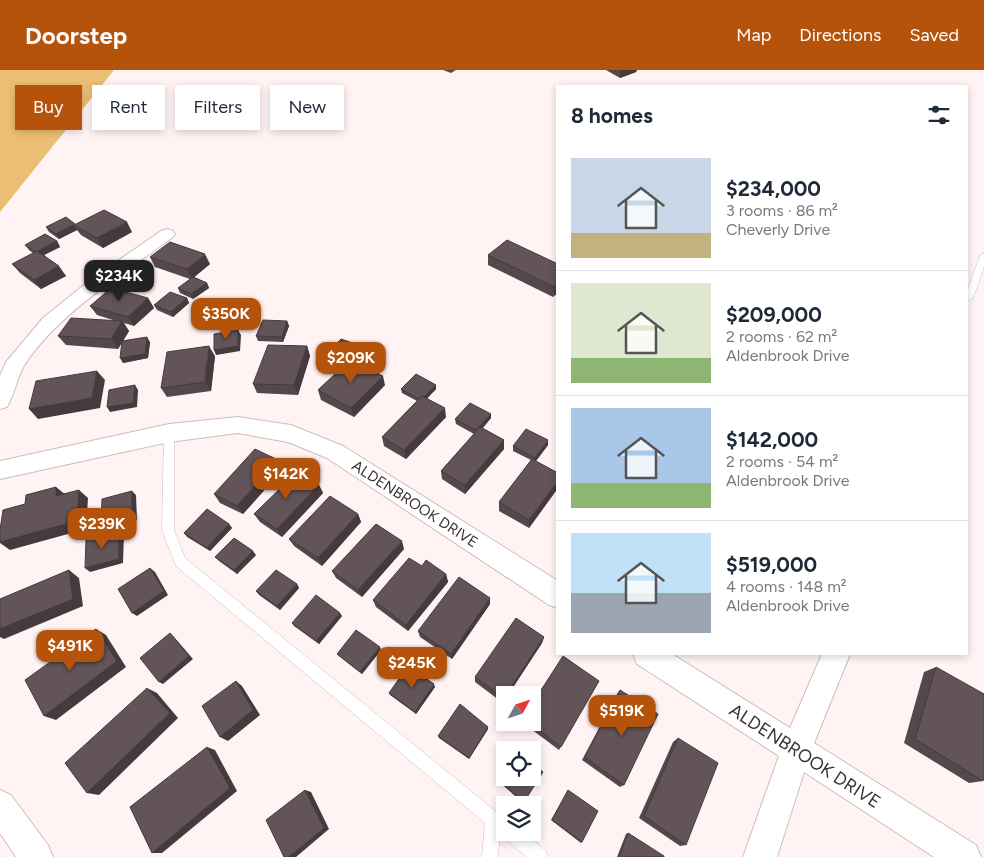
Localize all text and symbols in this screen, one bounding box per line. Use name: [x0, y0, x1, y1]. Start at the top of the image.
text: Doorstep: [25, 21, 127, 50]
text: Map: [736, 24, 771, 46]
text: Directions: [799, 24, 881, 46]
text: Saved: [909, 24, 959, 46]
chip: Buy: [15, 85, 82, 130]
chip: Rent: [92, 85, 165, 130]
chip: Filters: [175, 85, 260, 130]
chip: New: [270, 85, 344, 130]
icon: filters: [925, 101, 953, 129]
text: 8 homes: [571, 103, 653, 128]
text: $234,000: [726, 176, 821, 201]
icon: home: [611, 178, 671, 238]
text: 3 rooms · 86 m²: [726, 201, 838, 220]
text: Cheverly Drive: [726, 220, 830, 239]
pin: $234K: [84, 260, 154, 302]
text: $234K: [95, 266, 143, 285]
pin: $350K: [191, 298, 261, 340]
text: $209,000: [726, 302, 822, 327]
icon: home: [611, 303, 671, 363]
text: $350K: [202, 304, 250, 323]
text: 2 rooms · 62 m²: [726, 327, 837, 346]
pin: $209K: [316, 342, 386, 384]
text: Aldenbrook Drive: [726, 346, 849, 365]
text: $209K: [327, 348, 375, 367]
text: $142,000: [726, 427, 818, 452]
icon: home: [611, 428, 671, 488]
text: 2 rooms · 54 m²: [726, 452, 838, 471]
street label: ALDENBROOK DRIVE: [349, 457, 481, 551]
pin: $142K: [251, 458, 321, 500]
text: $142K: [263, 464, 309, 483]
text: Aldenbrook Drive: [726, 471, 849, 490]
pin: $239K: [67, 508, 137, 550]
text: $239K: [79, 514, 125, 533]
text: $519,000: [726, 552, 817, 577]
icon: home: [611, 553, 671, 613]
text: 4 rooms · 148 m²: [726, 577, 847, 596]
text: Aldenbrook Drive: [726, 596, 849, 615]
pin: $491K: [35, 630, 105, 672]
text: $491K: [47, 636, 93, 655]
pin: $245K: [377, 646, 447, 689]
text: $245K: [388, 653, 436, 672]
north arrow: [496, 686, 541, 731]
map controls: [496, 686, 541, 841]
pin: $519K: [587, 694, 657, 737]
street label: ALDENBROOK DRIVE: [725, 699, 885, 813]
text: $519K: [600, 701, 644, 720]
button: locate: [496, 741, 541, 786]
button: layers: [496, 796, 541, 841]

